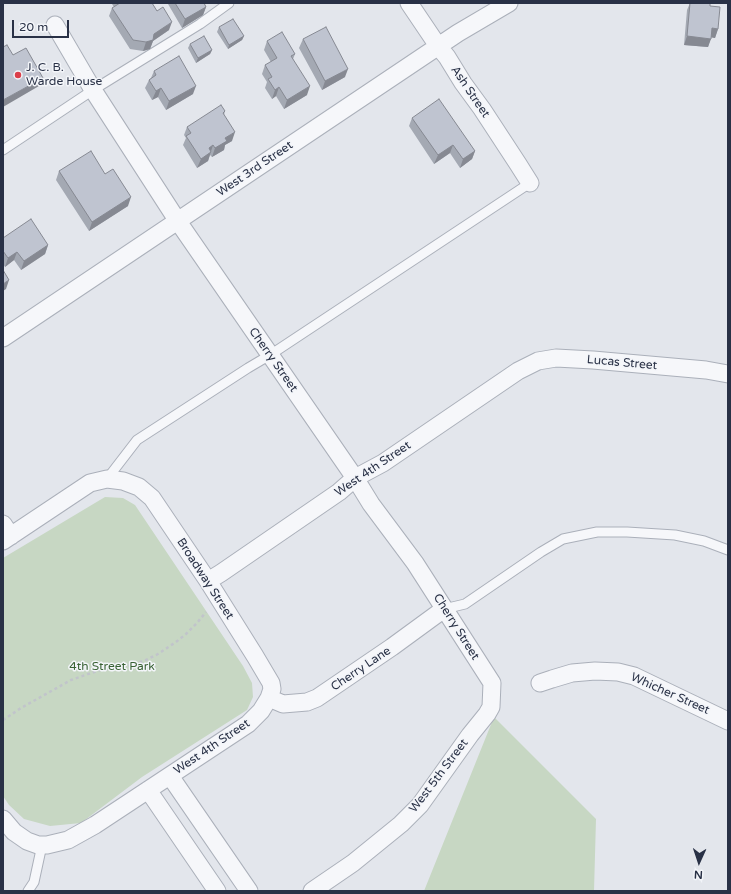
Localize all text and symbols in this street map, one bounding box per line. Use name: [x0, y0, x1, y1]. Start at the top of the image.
scale bar: [14, 12, 71, 38]
text: 20 m: [19, 20, 48, 34]
place label: J. C. B. Warde House: [26, 61, 102, 89]
street label: Ash Street: [447, 63, 493, 121]
marker: J. C. B. Warde House: [13, 70, 23, 80]
street label: West 3rd Street: [214, 138, 296, 200]
street label: Cherry Street: [245, 325, 301, 395]
street label: Lucas Street: [586, 353, 658, 373]
street label: West 4th Street: [332, 438, 414, 500]
street label: Broadway Street: [173, 536, 237, 622]
street label: Cherry Street: [430, 591, 482, 663]
street label: Cherry Lane: [328, 644, 394, 694]
park label: 4th Street Park: [69, 660, 155, 674]
street label: Whicher Street: [628, 670, 712, 718]
street label: West 4th Street: [171, 716, 253, 778]
street label: West 5th Street: [407, 736, 471, 816]
north arrow: [679, 842, 719, 882]
text: N: [694, 868, 703, 881]

